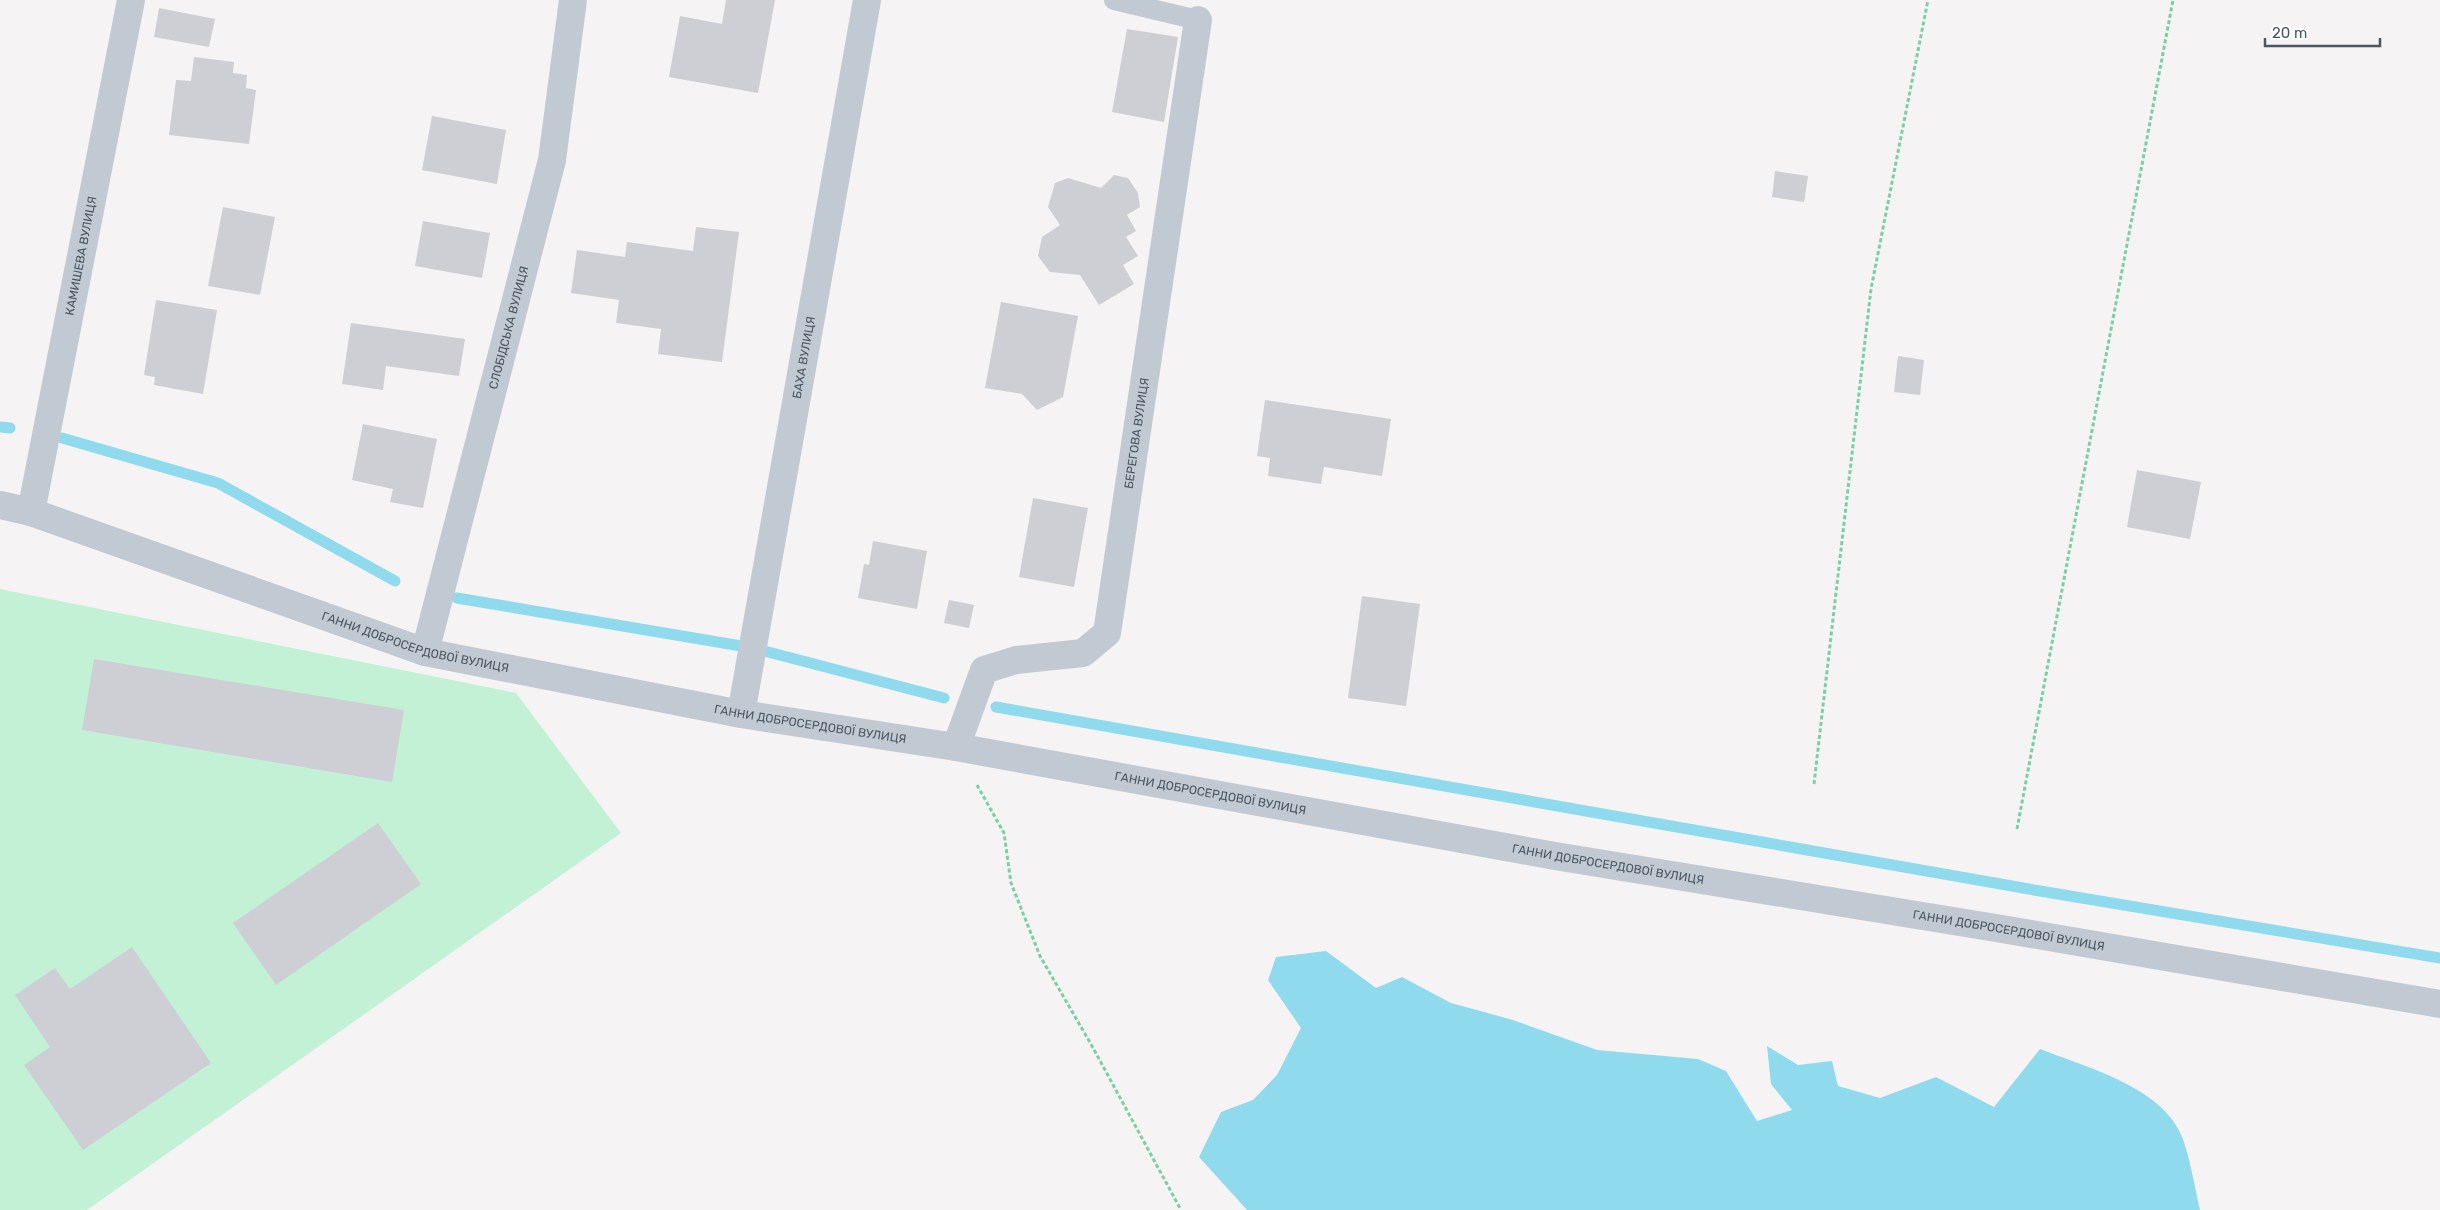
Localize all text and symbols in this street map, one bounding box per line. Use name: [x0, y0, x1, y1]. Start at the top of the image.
scale bar: [2265, 15, 2380, 47]
text: 20 m: [2272, 24, 2307, 42]
street label: КАМИШЕВА ВУЛИЦЯ: [63, 195, 99, 316]
street label: СЛОБІДСЬКА ВУЛИЦЯ: [486, 264, 531, 391]
street label: БАХА ВУЛИЦЯ: [790, 315, 818, 400]
street label: БЕРЕГОВА ВУЛИЦЯ: [1121, 377, 1152, 490]
street label: ГАННИ ДОБРОСЕРДОВОЇ ВУЛИЦЯ: [320, 609, 510, 675]
street label: ГАННИ ДОБРОСЕРДОВОЇ ВУЛИЦЯ: [713, 702, 907, 746]
street label: ГАННИ ДОБРОСЕРДОВОЇ ВУЛИЦЯ: [1114, 769, 1307, 818]
street label: ГАННИ ДОБРОСЕРДОВОЇ ВУЛИЦЯ: [1511, 841, 1705, 887]
street label: ГАННИ ДОБРОСЕРДОВОЇ ВУЛИЦЯ: [1912, 908, 2106, 953]

